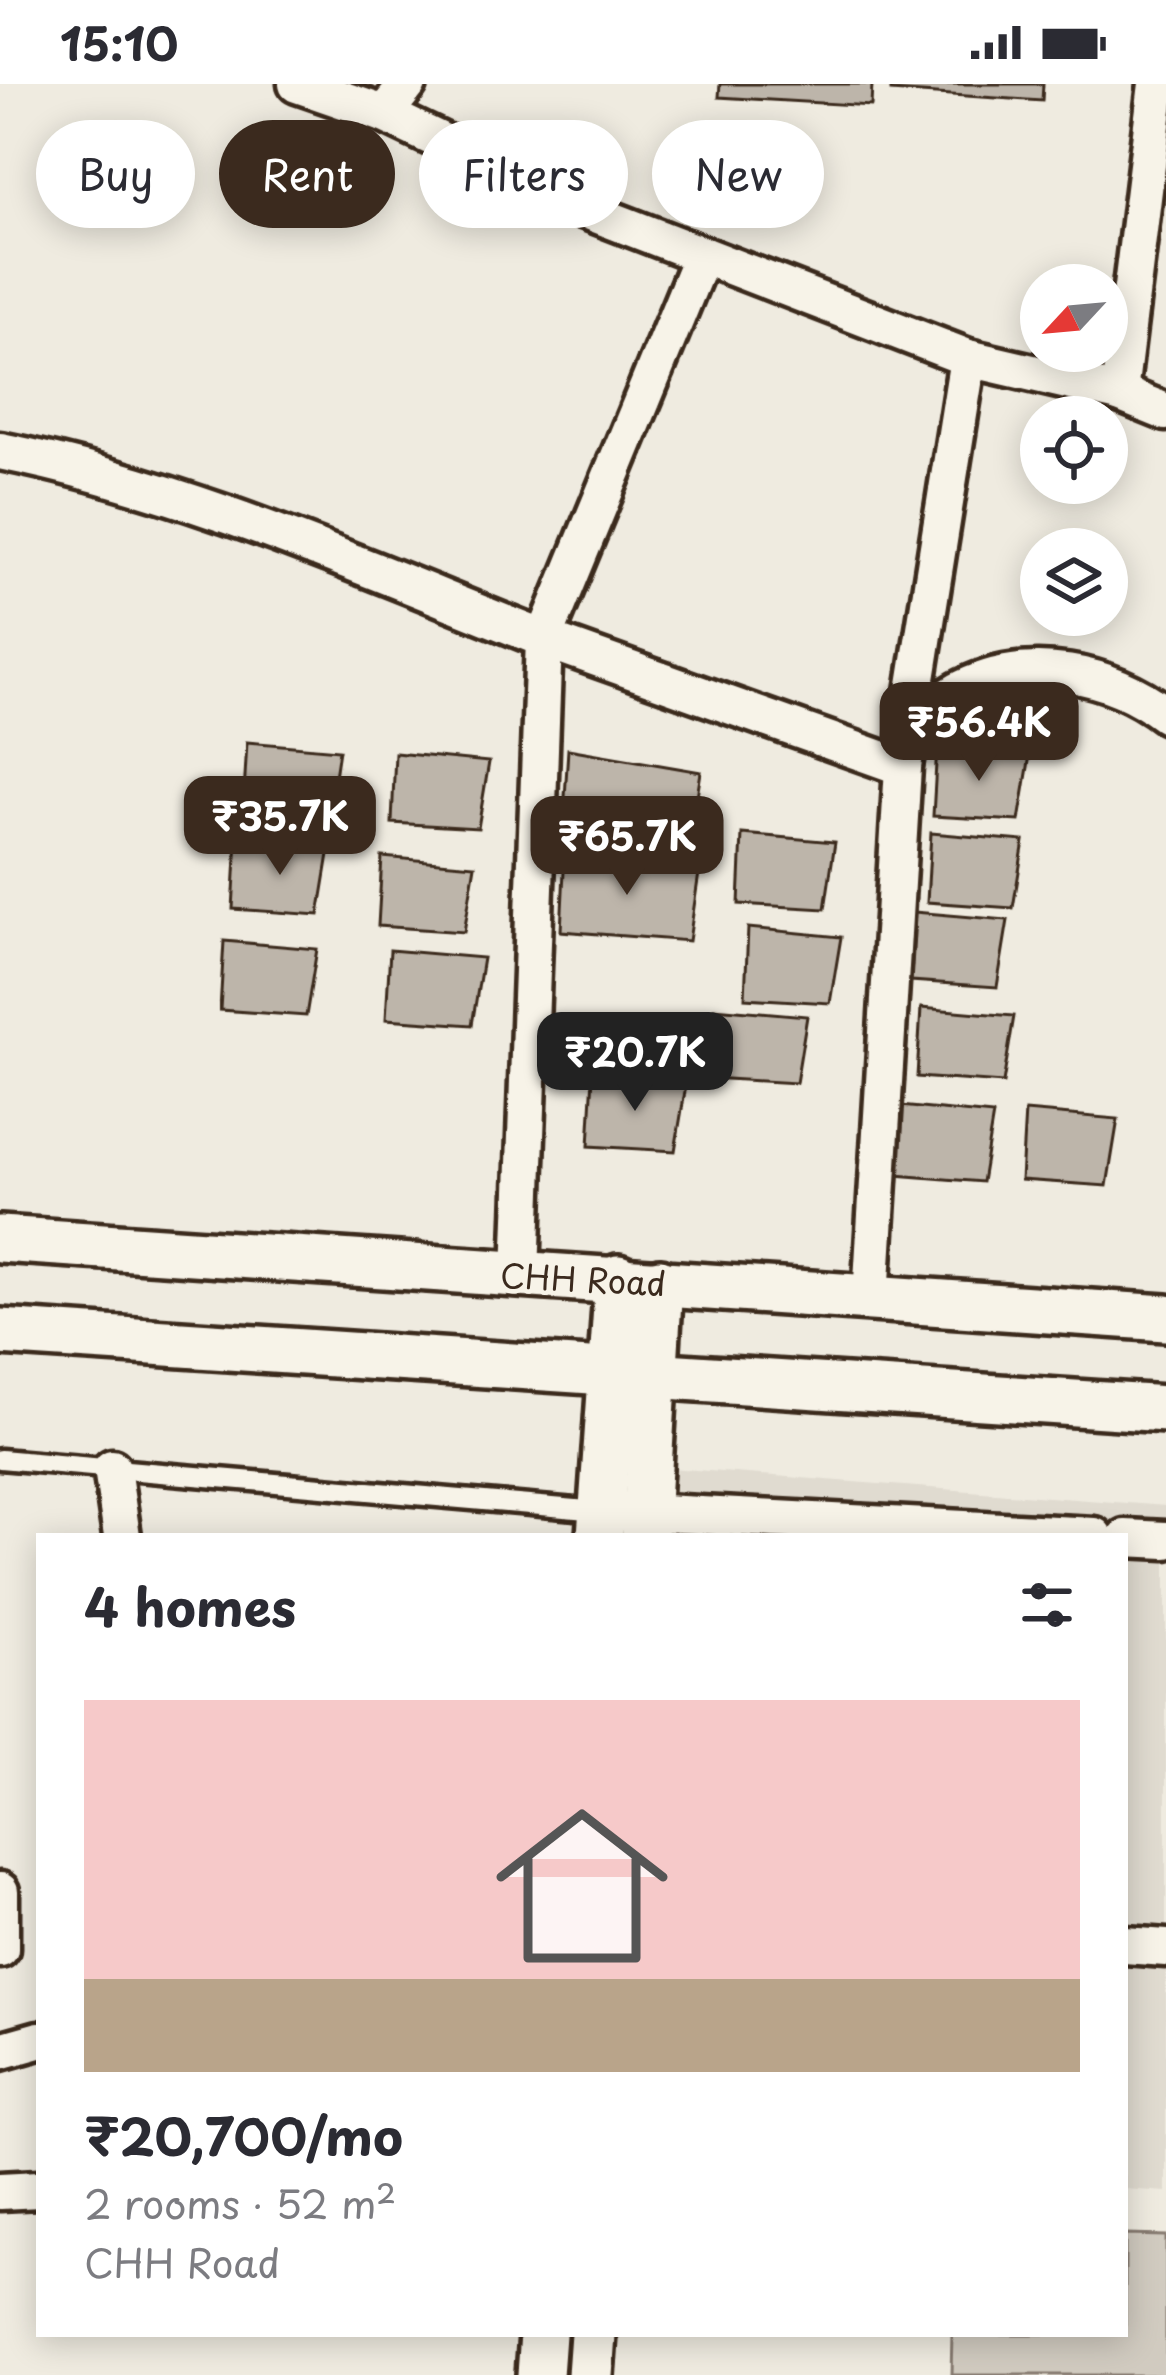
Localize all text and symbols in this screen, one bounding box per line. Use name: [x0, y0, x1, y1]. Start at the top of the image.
text: 15:10: [60, 8, 178, 76]
chip: Buy: [36, 120, 195, 228]
chip: Rent: [219, 120, 395, 228]
chip: Filters: [419, 120, 628, 228]
chip: New: [652, 120, 824, 228]
north arrow: [1020, 264, 1128, 372]
map controls: [1020, 264, 1128, 636]
button: locate: [1020, 396, 1128, 504]
button: layers: [1020, 528, 1128, 636]
pin: ₹56.4K: [881, 682, 1077, 784]
text: ₹56.4K: [907, 691, 1051, 750]
pin: ₹35.7K: [182, 776, 378, 878]
text: ₹35.7K: [211, 785, 349, 844]
pin: ₹65.7K: [529, 796, 725, 898]
text: ₹65.7K: [558, 805, 696, 864]
pin: ₹20.7K: [537, 1012, 733, 1114]
text: ₹20.7K: [564, 1021, 706, 1080]
street label: CHH Road: [499, 1249, 667, 1307]
text: 4 homes: [84, 1567, 296, 1644]
icon: filters: [1014, 1572, 1080, 1638]
icon: home: [474, 1778, 690, 1994]
text: ₹20,700/mo: [84, 2096, 403, 2173]
text: 2 rooms · 52 m²: [84, 2173, 396, 2232]
text: CHH Road: [84, 2232, 280, 2291]

